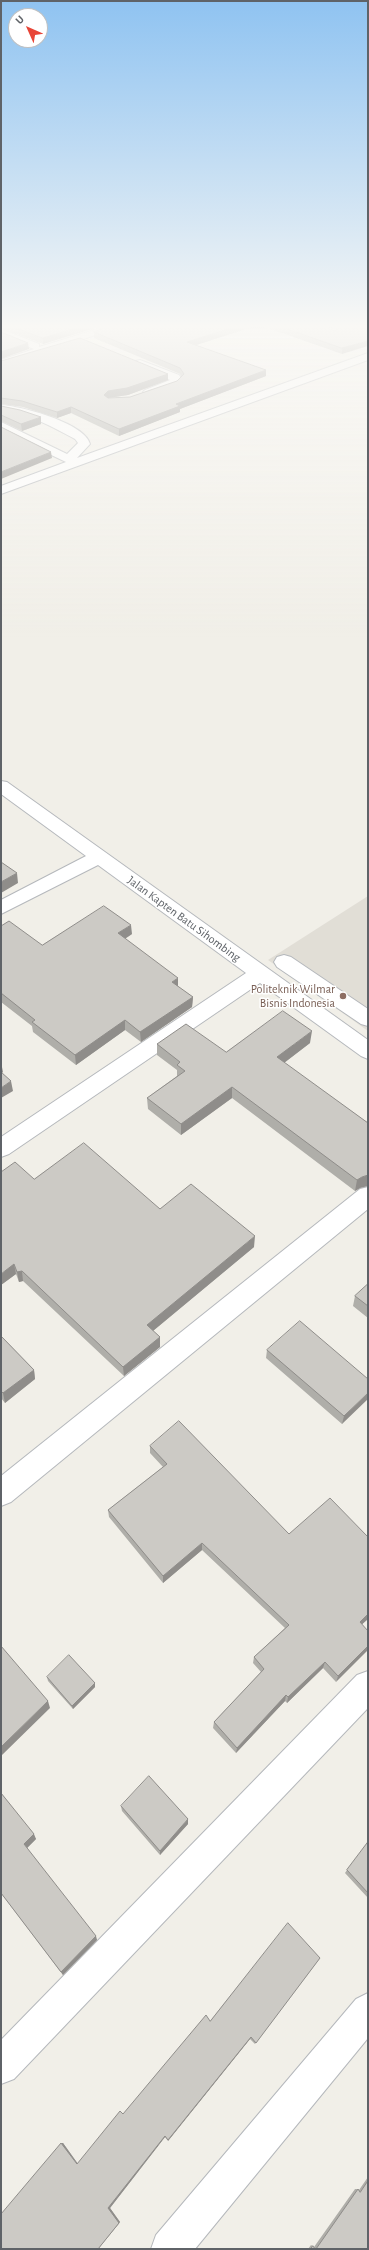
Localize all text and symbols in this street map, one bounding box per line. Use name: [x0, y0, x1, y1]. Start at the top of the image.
north arrow: [8, 8, 48, 48]
text: U: [13, 13, 26, 26]
street label: Jalan Kapten Batu Sihombing: [125, 873, 243, 965]
place label: Politeknik Wilmar Bisnis Indonesia: [251, 982, 335, 1010]
marker: Politeknik Wilmar Bisnis Indonesia: [338, 991, 348, 1001]

